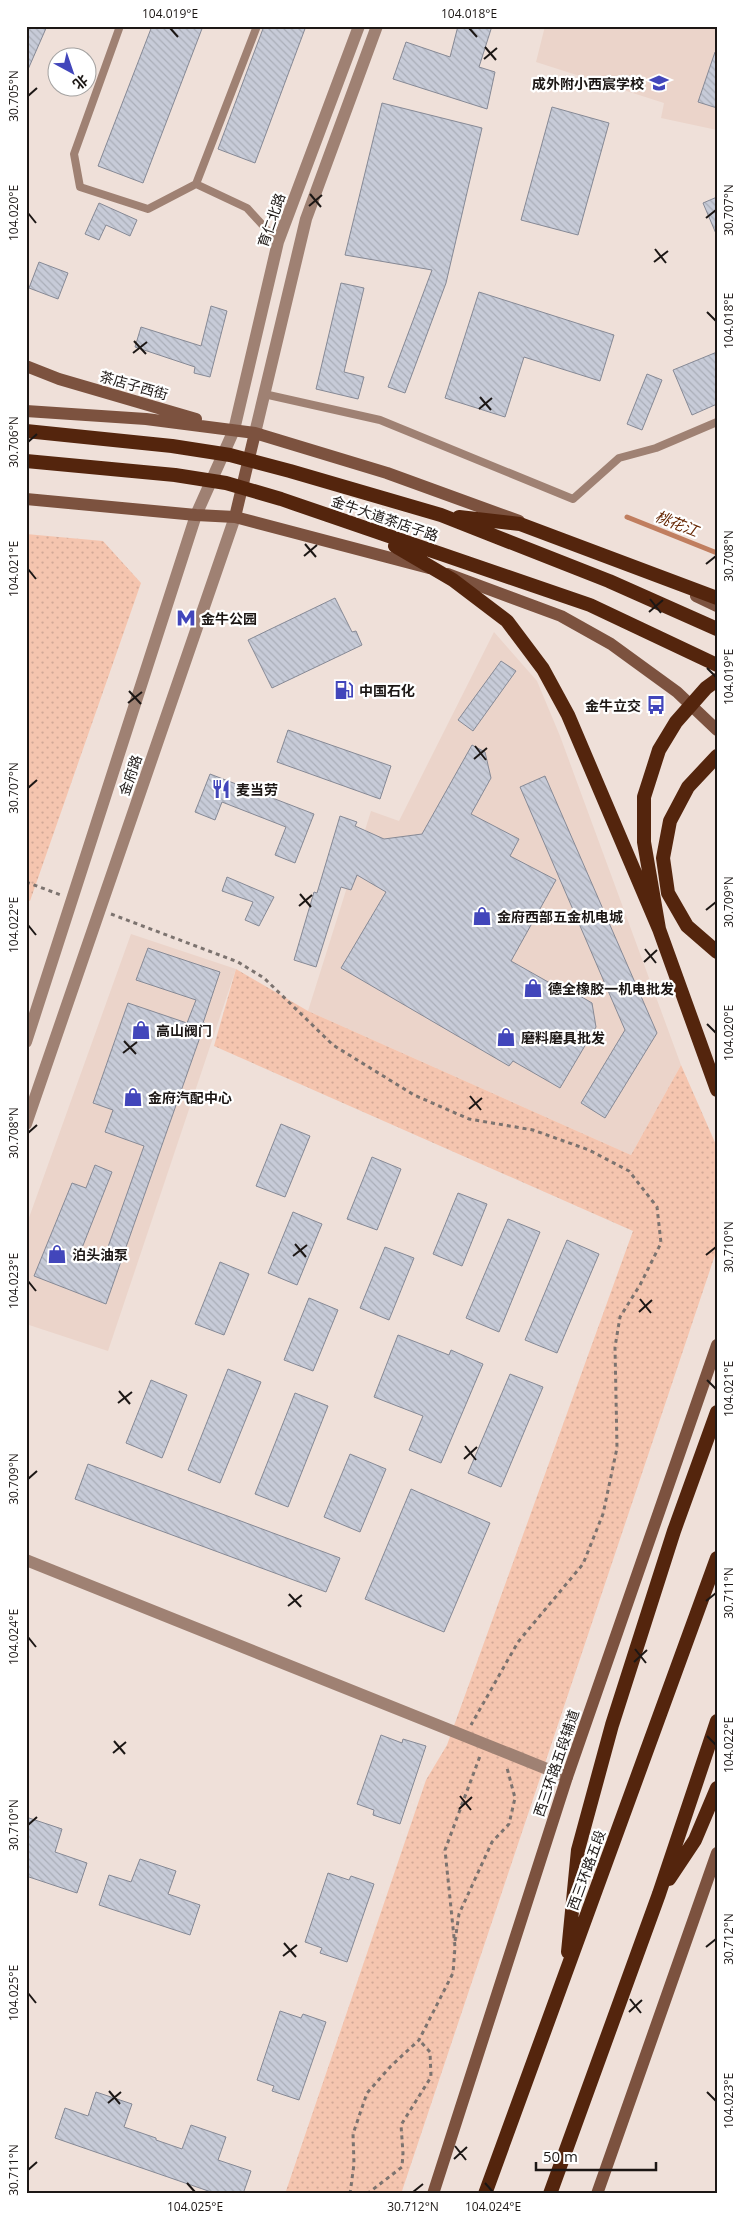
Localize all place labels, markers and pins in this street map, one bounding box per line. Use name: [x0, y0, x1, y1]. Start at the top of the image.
school or university icon: 成外附小西宸学校: [648, 72, 670, 94]
place label: 成外附小西宸学校: [532, 74, 644, 93]
metro station icon: 金牛公园: [175, 607, 197, 629]
place label: 金牛公园: [201, 609, 257, 628]
fuel station icon: 中国石化: [333, 679, 355, 701]
place label: 中国石化: [359, 681, 415, 700]
bus stop icon: 金牛立交: [645, 694, 667, 716]
place label: 金牛立交: [585, 696, 641, 715]
restaurant icon: 麦当劳: [210, 778, 232, 800]
place label: 麦当劳: [236, 780, 278, 799]
shop icon: 金府西部五金机电城: [471, 905, 493, 927]
place label: 金府西部五金机电城: [497, 907, 623, 926]
shop icon: 德全橡胶一机电批发: [522, 977, 544, 999]
place label: 德全橡胶一机电批发: [548, 979, 674, 998]
shop icon: 高山阀门: [130, 1019, 152, 1041]
place label: 高山阀门: [156, 1021, 212, 1040]
shop icon: 磨料磨具批发: [495, 1026, 517, 1048]
place label: 磨料磨具批发: [521, 1028, 605, 1047]
shop icon: 金府汽配中心: [122, 1086, 144, 1108]
place label: 金府汽配中心: [148, 1088, 232, 1107]
shop icon: 泊头油泵: [46, 1243, 68, 1265]
place label: 泊头油泵: [72, 1245, 128, 1264]

